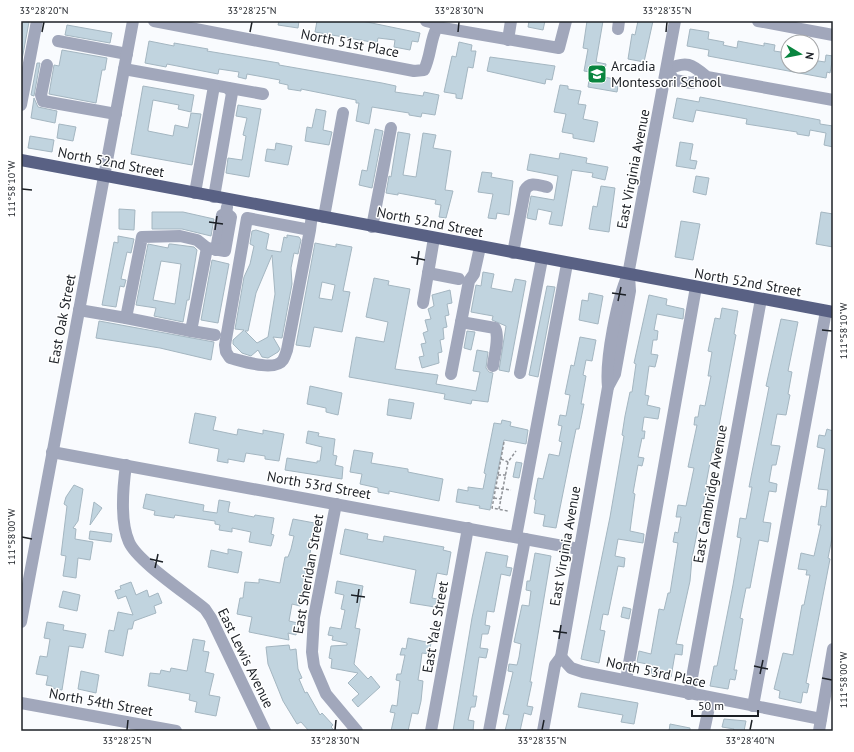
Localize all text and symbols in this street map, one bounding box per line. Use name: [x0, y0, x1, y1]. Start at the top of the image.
text: 33°28'20"N: [19, 4, 69, 17]
text: 33°28'25"N: [227, 4, 277, 17]
text: 33°28'30"N: [434, 4, 484, 17]
text: 33°28'35"N: [642, 4, 692, 17]
street label: North 51st Place: [299, 25, 401, 61]
north arrow: [780, 34, 820, 74]
text: N: [802, 51, 817, 61]
place label: Arcadia Montessori School: [611, 57, 721, 91]
school or university icon: Arcadia Montessori School: [586, 63, 608, 85]
street label: East Virginia Avenue: [613, 108, 653, 230]
street label: North 52nd Street: [56, 143, 166, 181]
text: 111°58'10"W: [5, 160, 18, 217]
street label: North 52nd Street: [375, 203, 485, 241]
street label: North 52nd Street: [693, 264, 803, 300]
street label: East Oak Street: [44, 272, 80, 365]
text: 111°58'10"W: [837, 302, 850, 359]
street label: East Cambridge Avenue: [689, 423, 731, 565]
street label: North 53rd Street: [266, 467, 373, 503]
street label: East Virginia Avenue: [546, 485, 584, 607]
text: 111°58'00"W: [5, 508, 18, 565]
street label: East Sheridan Street: [289, 513, 327, 635]
street label: East Yale Street: [418, 579, 452, 674]
street label: East Lewis Avenue: [214, 605, 278, 711]
text: 111°58'00"W: [837, 651, 850, 708]
street label: North 53rd Place: [604, 653, 708, 691]
street label: North 54th Street: [48, 684, 155, 720]
scale bar: [692, 692, 758, 718]
text: 50 m: [698, 698, 724, 713]
text: 33°28'25"N: [102, 734, 152, 747]
text: 33°28'30"N: [310, 734, 360, 747]
text: 33°28'35"N: [517, 734, 567, 747]
text: 33°28'40"N: [725, 734, 775, 747]

